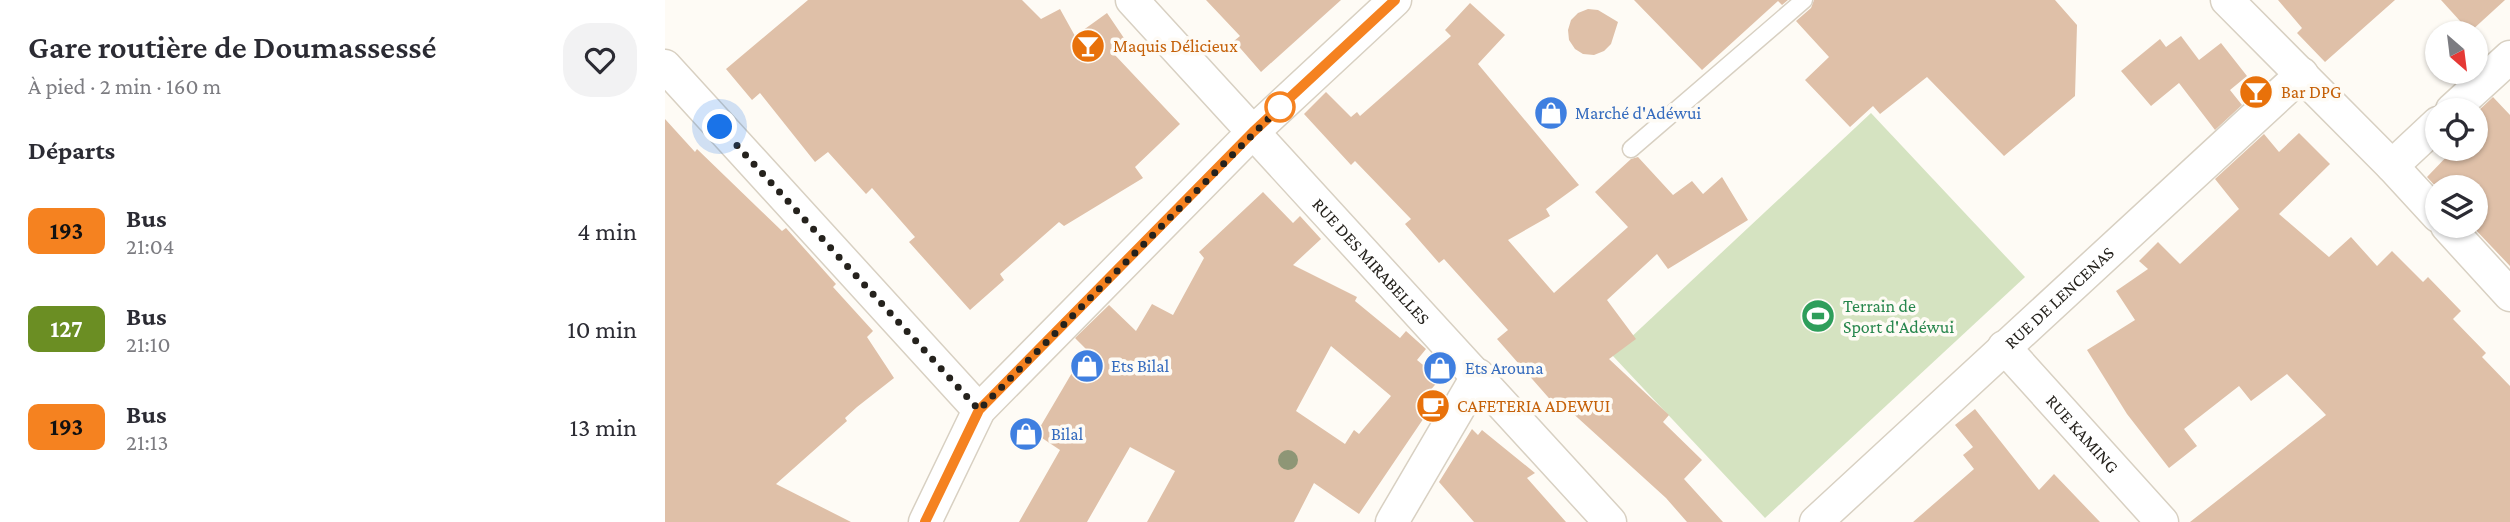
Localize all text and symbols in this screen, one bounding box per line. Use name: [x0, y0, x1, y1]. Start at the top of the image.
north arrow: [2425, 21, 2489, 84]
map controls: [2425, 21, 2488, 238]
button: heart: [563, 23, 637, 97]
bar icon: Maquis Délicieux: [1069, 27, 1107, 65]
text: Gare routière de Doumassessé: [28, 28, 437, 65]
place label: Maquis Délicieux: [1113, 36, 1238, 56]
text: À pied · 2 min · 160 m: [28, 73, 221, 99]
bar icon: Bar DPG: [2237, 73, 2275, 111]
place label: Bar DPG: [2281, 82, 2341, 102]
unlabelled marker: [1265, 92, 1295, 122]
shop icon: Marché d'Adéwui: [1532, 94, 1570, 132]
button: locate: [2425, 98, 2488, 161]
place label: Marché d'Adéwui: [1575, 103, 1702, 123]
your location: [702, 109, 737, 144]
text: Départs: [28, 136, 115, 165]
button: layers: [2425, 175, 2488, 238]
street label: RUE DES MIRABELLES: [1308, 194, 1434, 328]
text: Bus: [126, 204, 167, 233]
text: 193: [50, 217, 83, 244]
text: 4 min: [577, 217, 637, 246]
text: 21:04: [126, 233, 175, 259]
street label: RUE DE LENCENAS: [2001, 242, 2118, 353]
place label: Terrain de Sport d'Adéwui: [1843, 296, 1954, 337]
sports icon: Terrain de Sport d'Adéwui: [1799, 297, 1837, 335]
text: Bus: [126, 302, 167, 331]
text: 127: [50, 315, 83, 342]
text: 10 min: [567, 315, 637, 344]
text: 21:10: [126, 331, 171, 357]
shop icon: Ets Bilal: [1068, 347, 1106, 385]
shop icon: Ets Arouna: [1421, 349, 1459, 387]
place label: Ets Bilal: [1111, 356, 1169, 376]
place label: Ets Arouna: [1465, 358, 1544, 378]
cafe icon: CAFETERIA ADEWUI: [1414, 387, 1452, 425]
street label: RUE KAMING: [2042, 391, 2123, 477]
place label: CAFETERIA ADEWUI: [1457, 396, 1610, 416]
text: Bus: [126, 400, 167, 429]
text: 193: [50, 413, 83, 440]
text: 13 min: [569, 413, 637, 442]
shop icon: Bilal: [1007, 415, 1045, 453]
place label: Bilal: [1051, 424, 1084, 444]
text: 21:13: [126, 429, 168, 455]

